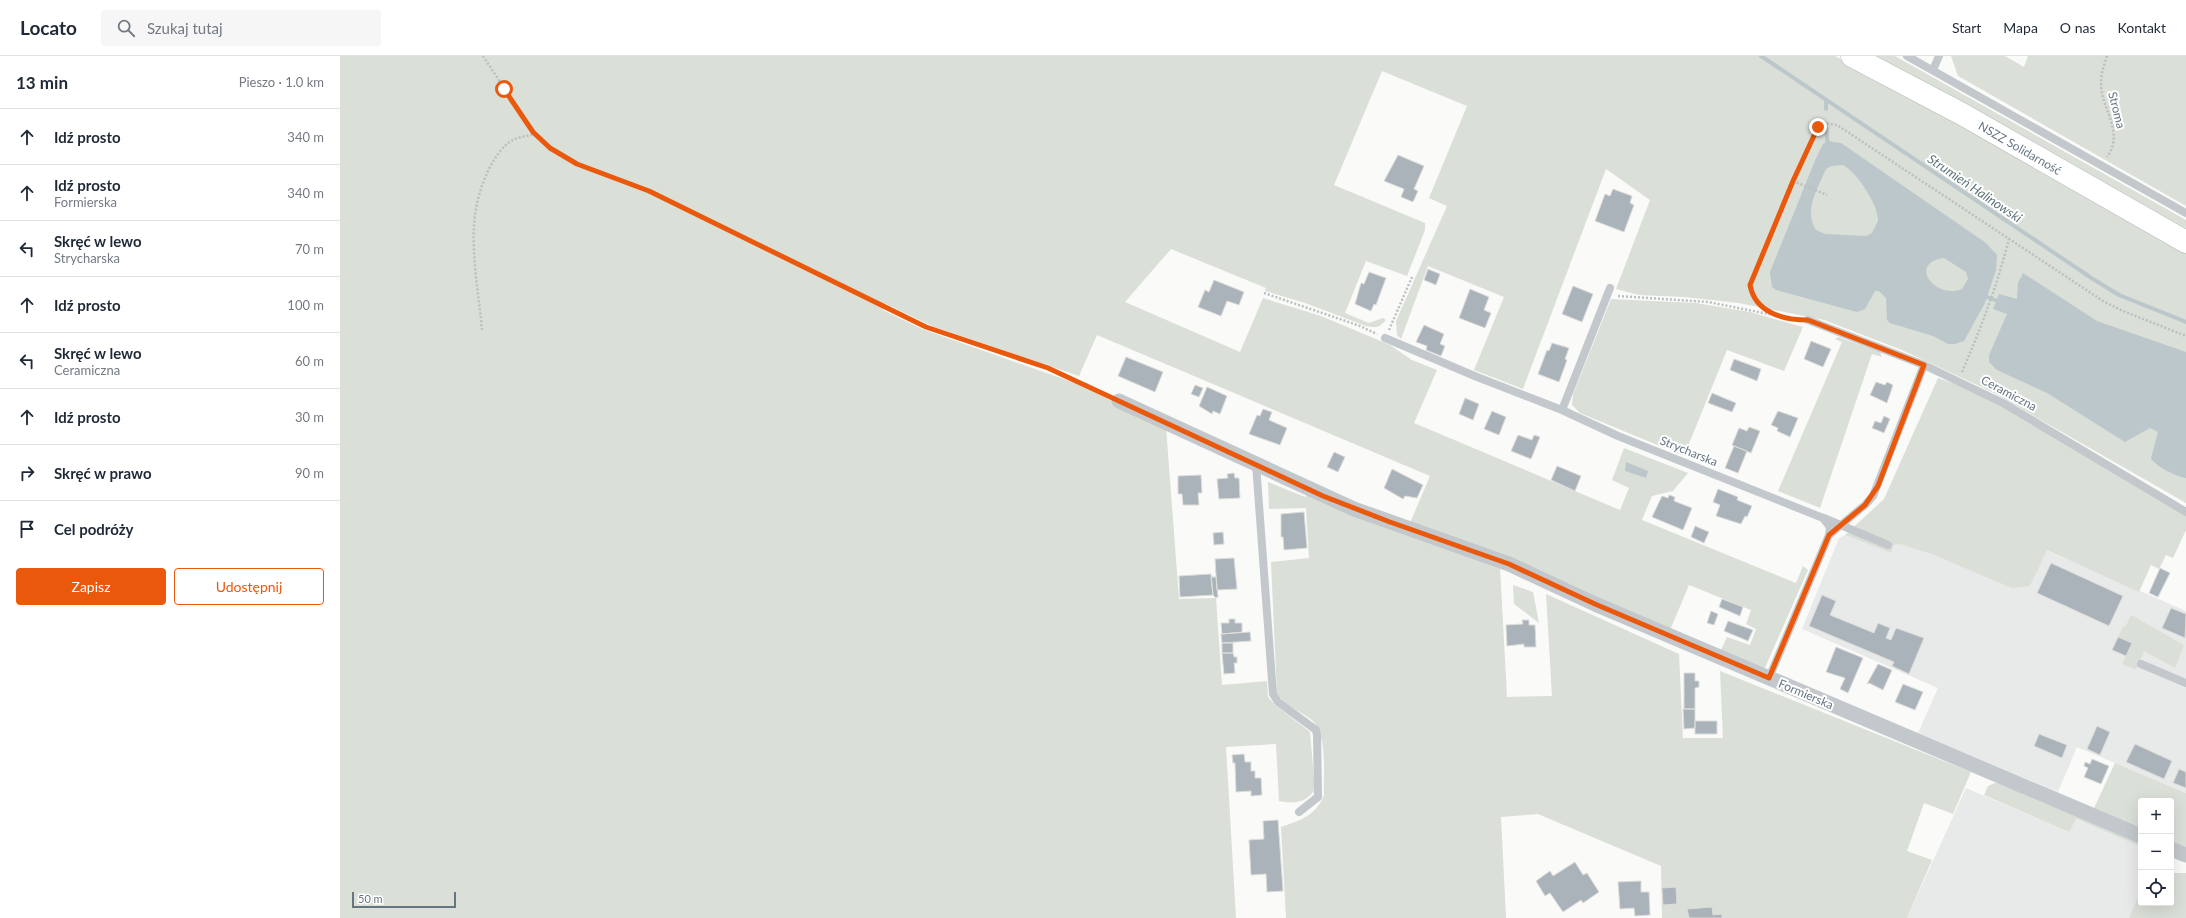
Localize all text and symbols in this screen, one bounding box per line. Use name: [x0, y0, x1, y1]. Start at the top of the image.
search box: [101, 10, 381, 46]
text: Locato: [20, 16, 77, 39]
icon: search: [115, 17, 137, 39]
text: Szukaj tutaj: [147, 19, 223, 37]
text: Start: [1952, 19, 1981, 36]
text: Mapa: [2003, 19, 2038, 36]
text: O nas: [2060, 19, 2095, 36]
text: Kontakt: [2117, 19, 2166, 36]
text: 13 min: [16, 72, 68, 93]
text: Pieszo · 1.0 km: [239, 74, 324, 90]
route start: [495, 80, 513, 98]
street label: Stroma: [2105, 90, 2129, 130]
route end: [1809, 118, 1827, 136]
street label: NSZZ Solidarność: [1976, 118, 2065, 178]
icon: ahead: [16, 126, 38, 148]
text: Idź prosto: [54, 128, 121, 146]
text: 340 m: [287, 129, 324, 145]
water label: Strumień Halinowski: [1925, 150, 2025, 226]
text: Idź prosto: [54, 176, 121, 194]
icon: ahead: [16, 182, 38, 204]
text: 340 m: [287, 185, 324, 201]
text: Formierska: [54, 194, 117, 210]
text: Skręć w lewo: [54, 232, 142, 250]
icon: left: [16, 238, 38, 260]
text: 70 m: [295, 241, 324, 257]
text: Strycharska: [54, 250, 120, 266]
icon: ahead: [16, 294, 38, 316]
text: Idź prosto: [54, 296, 121, 314]
text: 100 m: [287, 297, 324, 313]
text: Skręć w lewo: [54, 344, 142, 362]
icon: left: [16, 350, 38, 372]
text: 60 m: [295, 353, 324, 369]
text: Ceramiczna: [54, 362, 120, 378]
street label: Ceramiczna: [1979, 372, 2039, 414]
icon: ahead: [16, 406, 38, 428]
text: Idź prosto: [54, 408, 121, 426]
text: 30 m: [295, 409, 324, 425]
street label: Strycharska: [1658, 433, 1720, 469]
icon: right: [16, 462, 38, 484]
text: Skręć w prawo: [54, 464, 152, 482]
text: 90 m: [295, 465, 324, 481]
icon: arrive: [16, 518, 38, 540]
text: Cel podróży: [54, 520, 133, 538]
button: Zapisz: [16, 568, 166, 605]
button: Udostępnij: [174, 568, 324, 605]
street label: Formierska: [1776, 676, 1836, 712]
map controls: [2138, 798, 2174, 906]
button: +: [2138, 798, 2174, 834]
button: −: [2138, 834, 2174, 870]
button: locate: [2138, 870, 2174, 906]
scale bar: [352, 890, 456, 909]
text: 50 m: [358, 892, 383, 905]

